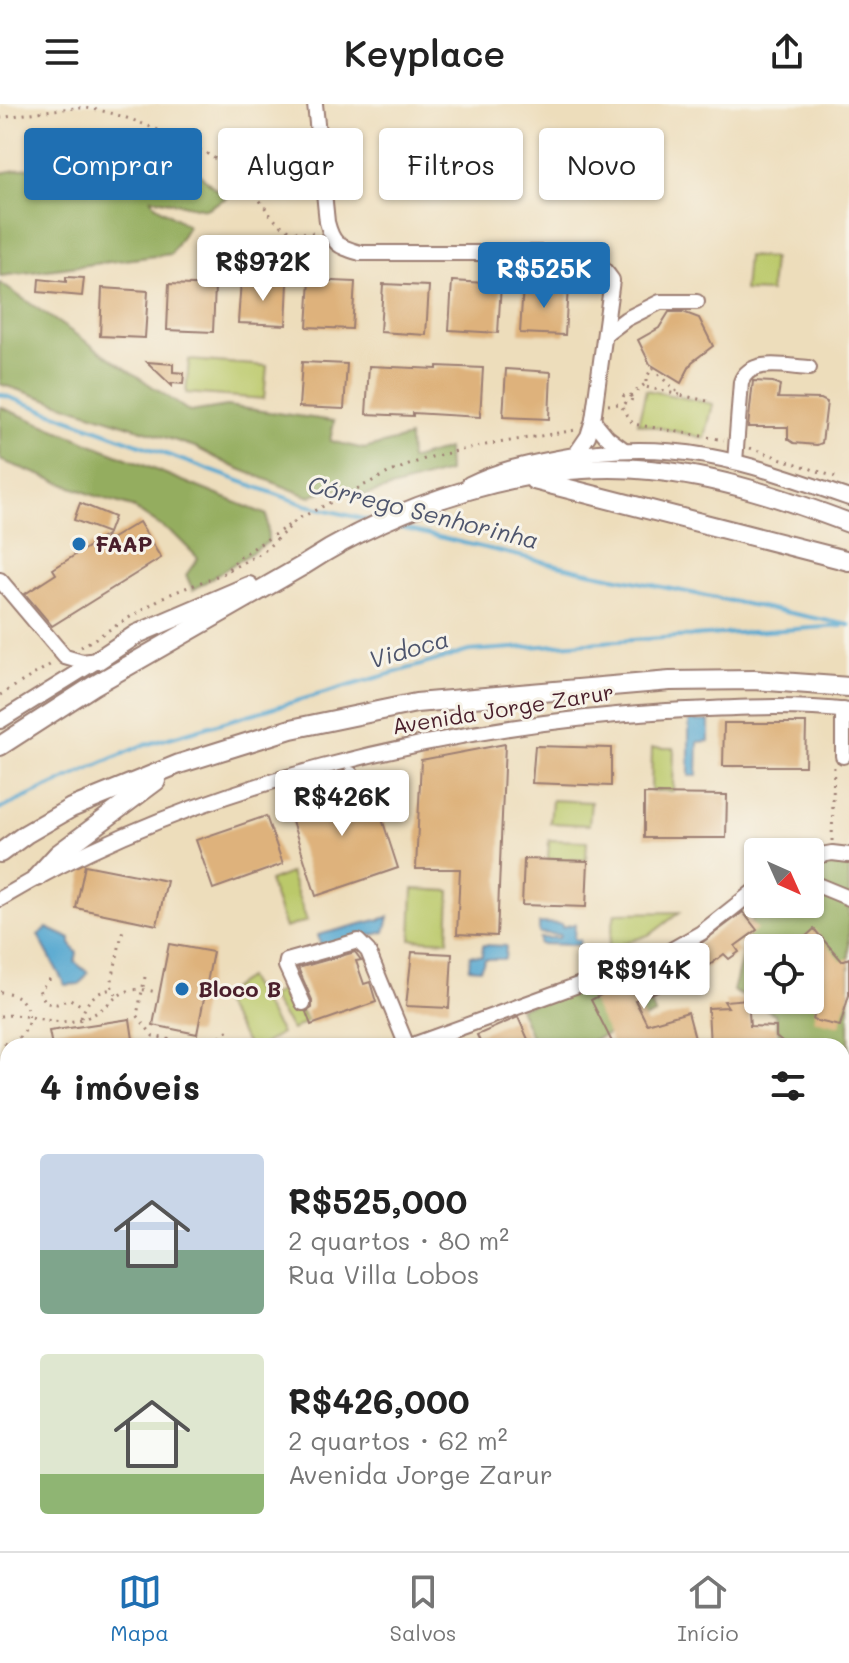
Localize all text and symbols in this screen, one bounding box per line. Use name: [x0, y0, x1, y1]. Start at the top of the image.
text: Keyplace: [344, 29, 505, 76]
icon: menu: [40, 30, 84, 74]
icon: share: [765, 30, 809, 74]
chip: Comprar: [24, 128, 202, 200]
chip: Alugar: [218, 128, 363, 200]
chip: Filtros: [379, 128, 523, 200]
chip: Novo: [539, 128, 664, 200]
pin: R$972K: [198, 235, 328, 303]
pin: R$525K: [479, 242, 609, 310]
text: R$972K: [215, 244, 311, 278]
text: R$525K: [496, 251, 592, 285]
water label: Córrego Senhorinha: [305, 468, 542, 555]
place label: FAAP: [95, 529, 153, 558]
marker: FAAP: [70, 535, 88, 553]
water label: Vidoca: [365, 622, 452, 675]
street label: Avenida Jorge Zarur: [390, 677, 616, 740]
pin: R$426K: [277, 770, 407, 838]
text: R$426K: [293, 779, 391, 813]
north arrow: [744, 838, 824, 918]
map controls: [744, 838, 824, 1014]
button: locate: [744, 934, 824, 1014]
pin: R$914K: [579, 943, 709, 1011]
text: R$914K: [597, 952, 691, 986]
place label: Bloco B: [198, 974, 281, 1003]
marker: Bloco B: [173, 980, 191, 998]
text: 4 imóveis: [40, 1064, 200, 1109]
icon: filters: [766, 1064, 810, 1108]
text: R$525,000: [288, 1178, 467, 1223]
icon: home: [104, 1186, 200, 1282]
text: 2 quartos · 80 m²: [288, 1223, 509, 1257]
text: Rua Villa Lobos: [288, 1257, 479, 1291]
text: R$426,000: [288, 1378, 470, 1423]
icon: home: [104, 1386, 200, 1482]
text: 2 quartos · 62 m²: [288, 1423, 507, 1457]
text: Avenida Jorge Zarur: [288, 1457, 553, 1491]
tab: Mapa: [110, 1570, 169, 1647]
tab: Salvos: [390, 1570, 457, 1647]
tab: Início: [677, 1570, 739, 1647]

